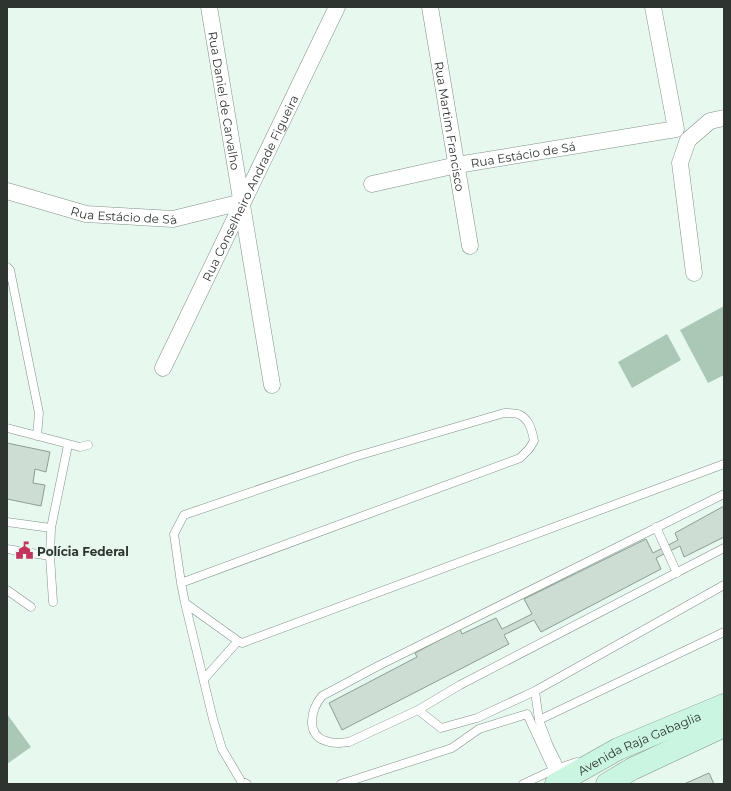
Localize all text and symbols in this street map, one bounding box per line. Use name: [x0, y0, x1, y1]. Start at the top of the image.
street label: Rua Daniel de Carvalho: [206, 30, 244, 171]
street label: Rua Martim Francisco: [432, 60, 468, 192]
street label: Rua Conselheiro Andrade Figueira: [199, 92, 301, 283]
street label: Rua Estácio de Sá: [469, 138, 577, 170]
street label: Rua Estácio de Sá: [69, 203, 178, 227]
public building icon: Polícia Federal: [14, 541, 34, 561]
place label: Polícia Federal: [37, 544, 129, 559]
street label: Avenida Raja Gabaglia: [575, 708, 703, 778]

